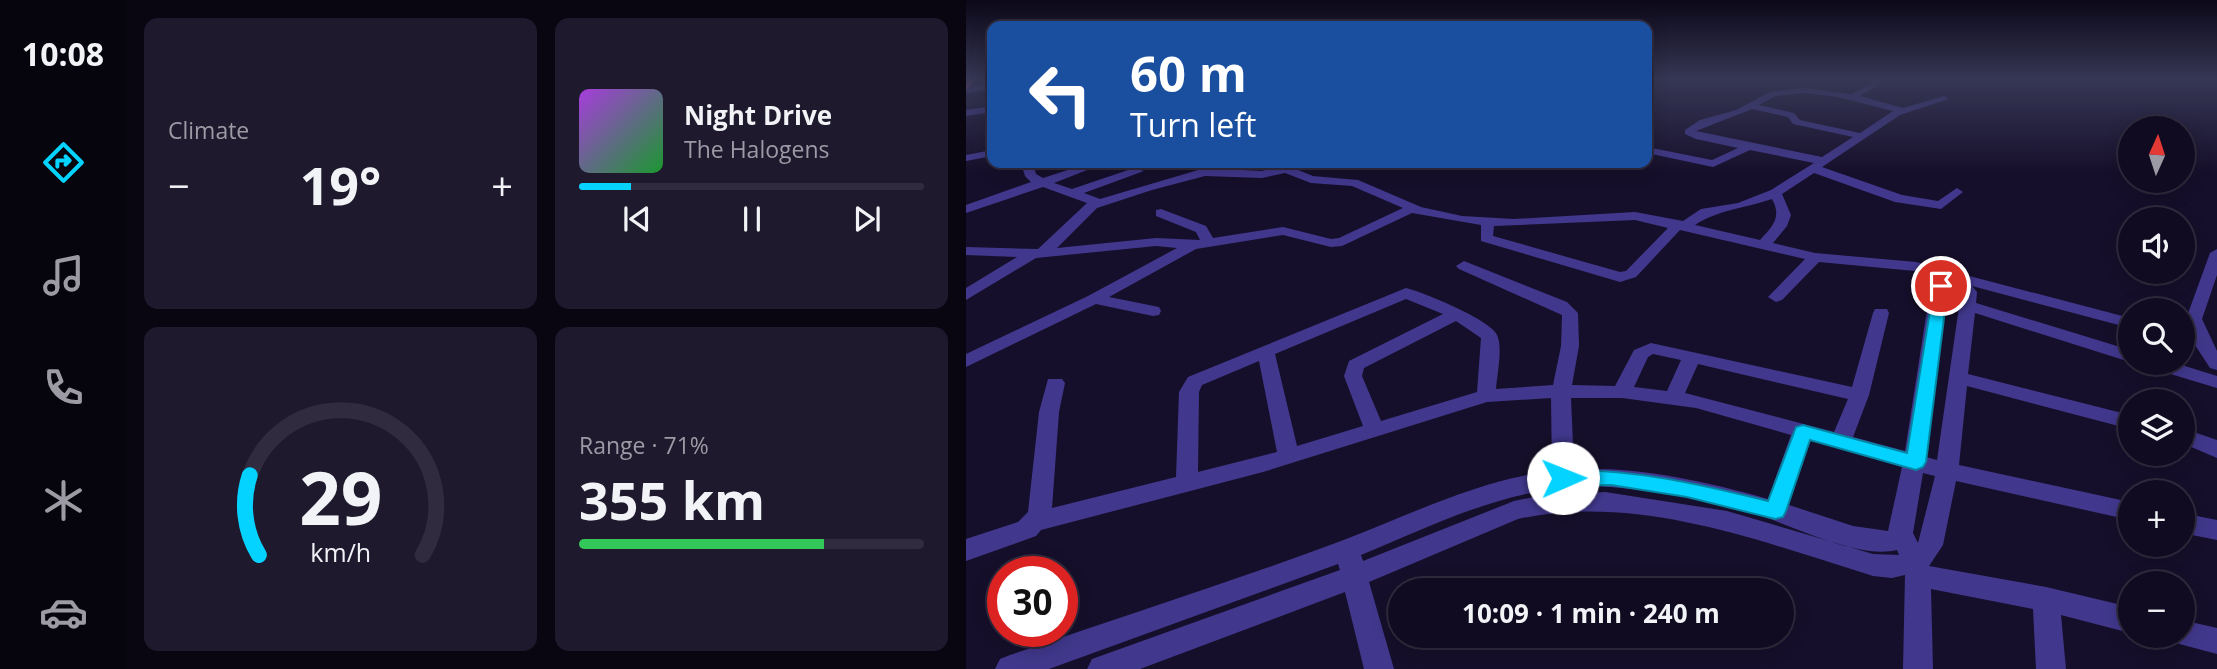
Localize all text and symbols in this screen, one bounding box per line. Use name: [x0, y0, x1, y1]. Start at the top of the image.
text: 10:08: [22, 32, 104, 75]
text: 60 m: [1130, 40, 1247, 106]
icon: left: [1015, 49, 1106, 140]
text: Night Drive: [684, 97, 832, 133]
text: Turn left: [1130, 103, 1256, 146]
text: Climate: [168, 114, 249, 146]
north arrow: [2118, 116, 2194, 192]
map controls: [2118, 116, 2195, 648]
text: The Halogens: [684, 133, 830, 165]
icon: directions: [39, 138, 88, 187]
text: 19°: [300, 149, 381, 220]
text: −: [168, 159, 190, 211]
text: +: [491, 159, 513, 211]
icon: previous: [618, 200, 656, 238]
icon: pause: [733, 200, 771, 238]
icon: next: [848, 200, 886, 238]
button: sound: [2118, 207, 2195, 284]
icon: music: [39, 251, 88, 300]
pin: [1911, 256, 1971, 316]
icon: arrive: [1922, 267, 1960, 305]
button: search: [2118, 298, 2195, 375]
icon: phone: [39, 363, 88, 412]
button: layers: [2118, 389, 2195, 466]
text: Range · 71%: [579, 429, 709, 461]
position arrow: [1526, 441, 1600, 515]
text: 29: [299, 447, 382, 546]
text: 355 km: [579, 464, 765, 535]
icon: climate: [39, 476, 88, 525]
button: +: [2118, 480, 2195, 557]
text: km/h: [310, 535, 371, 569]
speed limit sign: 30: [987, 556, 1078, 647]
button: −: [2118, 571, 2195, 648]
icon: car: [39, 588, 88, 637]
text: 10:09 · 1 min · 240 m: [1462, 595, 1720, 631]

